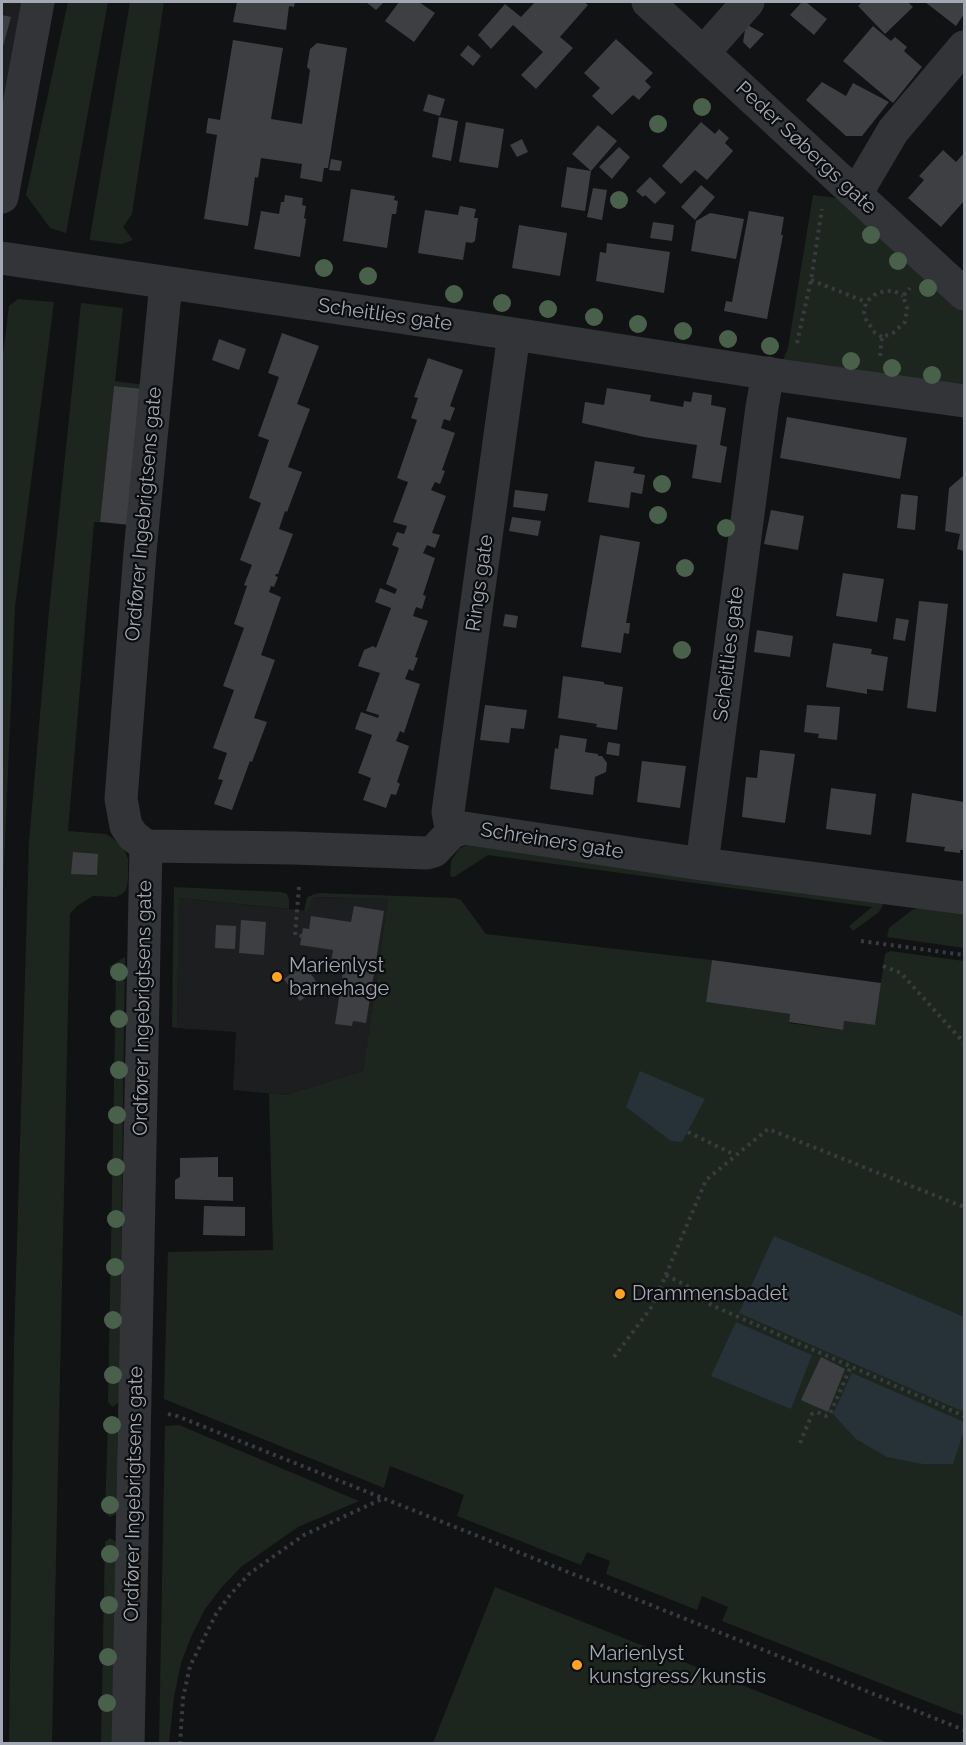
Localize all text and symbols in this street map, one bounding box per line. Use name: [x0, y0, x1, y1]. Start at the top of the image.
street label: Peder Søbergs gate: [731, 77, 881, 219]
street label: Scheitlies gate: [316, 294, 454, 336]
street label: Ordfører Ingebrigtsens gate: [121, 386, 167, 642]
street label: Rings gate: [461, 533, 499, 633]
street label: Scheitlies gate: [709, 585, 749, 723]
street label: Schreiners gate: [479, 818, 625, 864]
street label: Ordfører Ingebrigtsens gate: [129, 880, 157, 1136]
place label: Marienlyst barnehage: [289, 954, 389, 1001]
marker: Marienlyst barnehage: [270, 970, 284, 984]
place label: Drammensbadet: [632, 1282, 788, 1306]
marker: Drammensbadet: [613, 1287, 627, 1301]
street label: Ordfører Ingebrigtsens gate: [120, 1366, 148, 1622]
place label: Marienlyst kunstgress/kunstis: [589, 1642, 766, 1689]
marker: Marienlyst kunstgress/kunstis: [570, 1658, 584, 1672]

